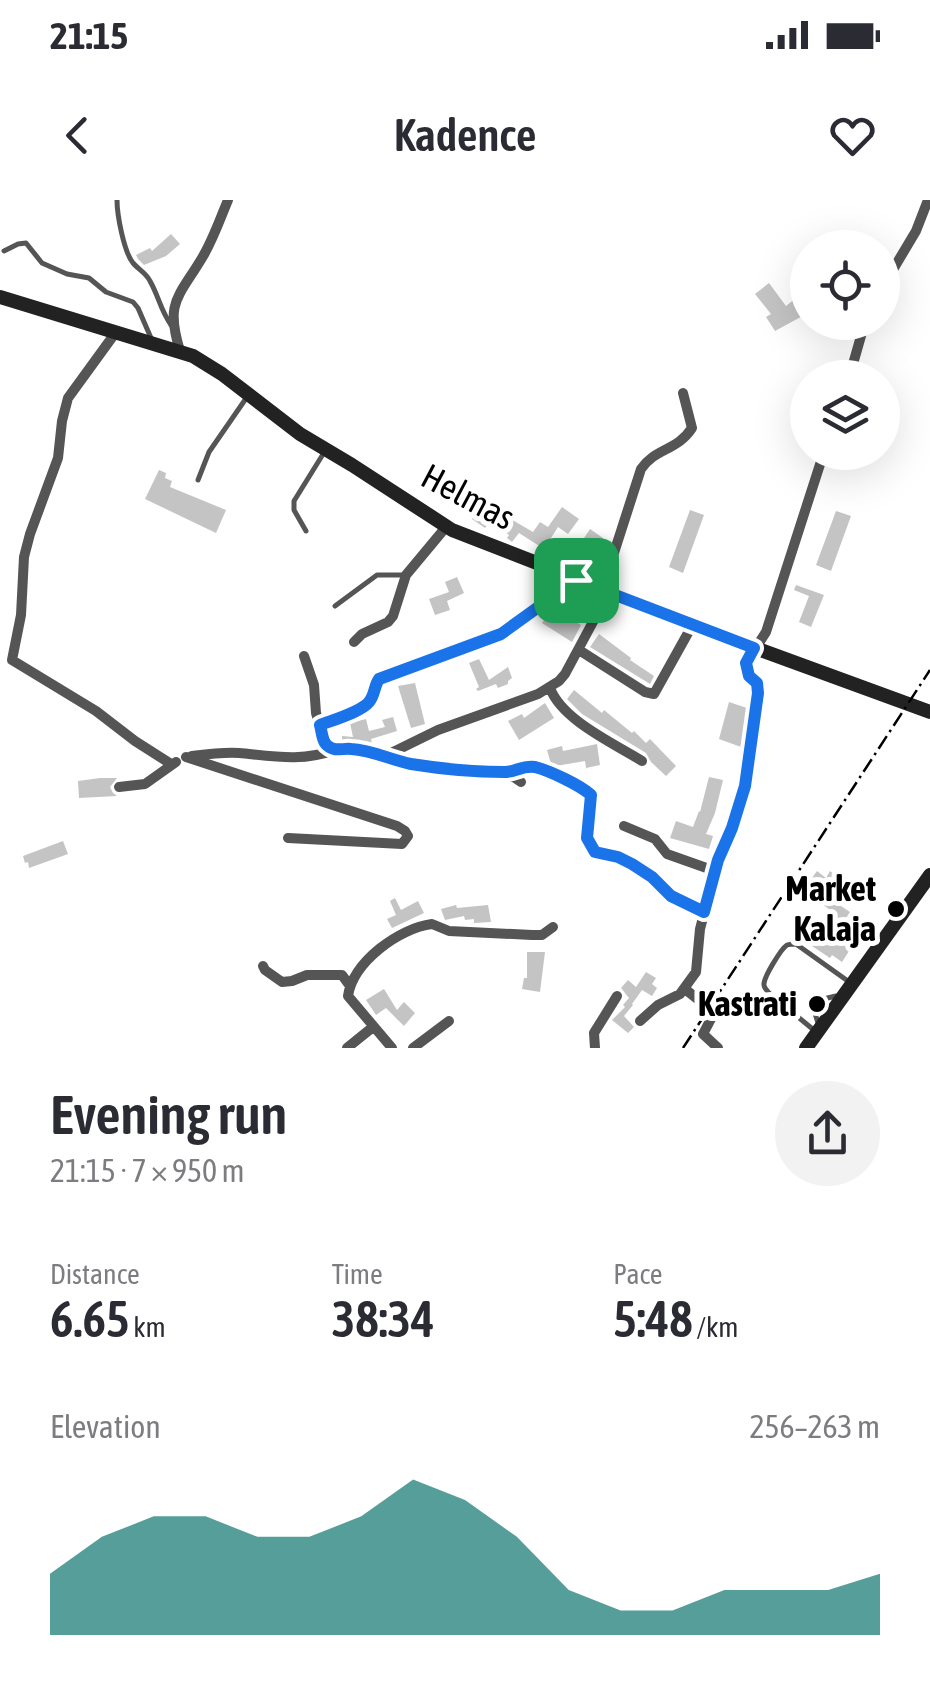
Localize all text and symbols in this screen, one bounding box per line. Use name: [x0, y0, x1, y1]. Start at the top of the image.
text: 21:15: [50, 14, 128, 57]
icon: back: [50, 108, 105, 163]
icon: heart: [825, 108, 880, 163]
text: Kadence: [394, 109, 536, 161]
map controls: [790, 230, 900, 470]
button: locate: [790, 230, 900, 340]
button: layers: [790, 360, 900, 470]
street label: Helmas: [415, 455, 522, 537]
pin: [534, 538, 619, 623]
icon: arrive: [549, 553, 604, 608]
place label: Market Kalaja: [785, 868, 876, 948]
marker: Market Kalaja: [885, 898, 907, 920]
place label: Kastrati: [698, 983, 797, 1023]
marker: Kastrati: [806, 993, 828, 1015]
button: share: [775, 1081, 880, 1186]
text: Evening run: [50, 1083, 287, 1146]
text: 21:15 · 7 × 950 m: [50, 1152, 244, 1189]
text: Distance: [50, 1258, 140, 1290]
text: Time: [332, 1258, 383, 1290]
text: Pace: [613, 1258, 663, 1290]
text: 6.65: [50, 1290, 129, 1348]
text: 38:34: [332, 1290, 435, 1348]
text: 5:48: [613, 1290, 693, 1348]
text: km: [129, 1311, 166, 1343]
text: /km: [693, 1311, 739, 1343]
text: Elevation: [50, 1408, 161, 1445]
text: 256–263 m: [750, 1408, 880, 1445]

